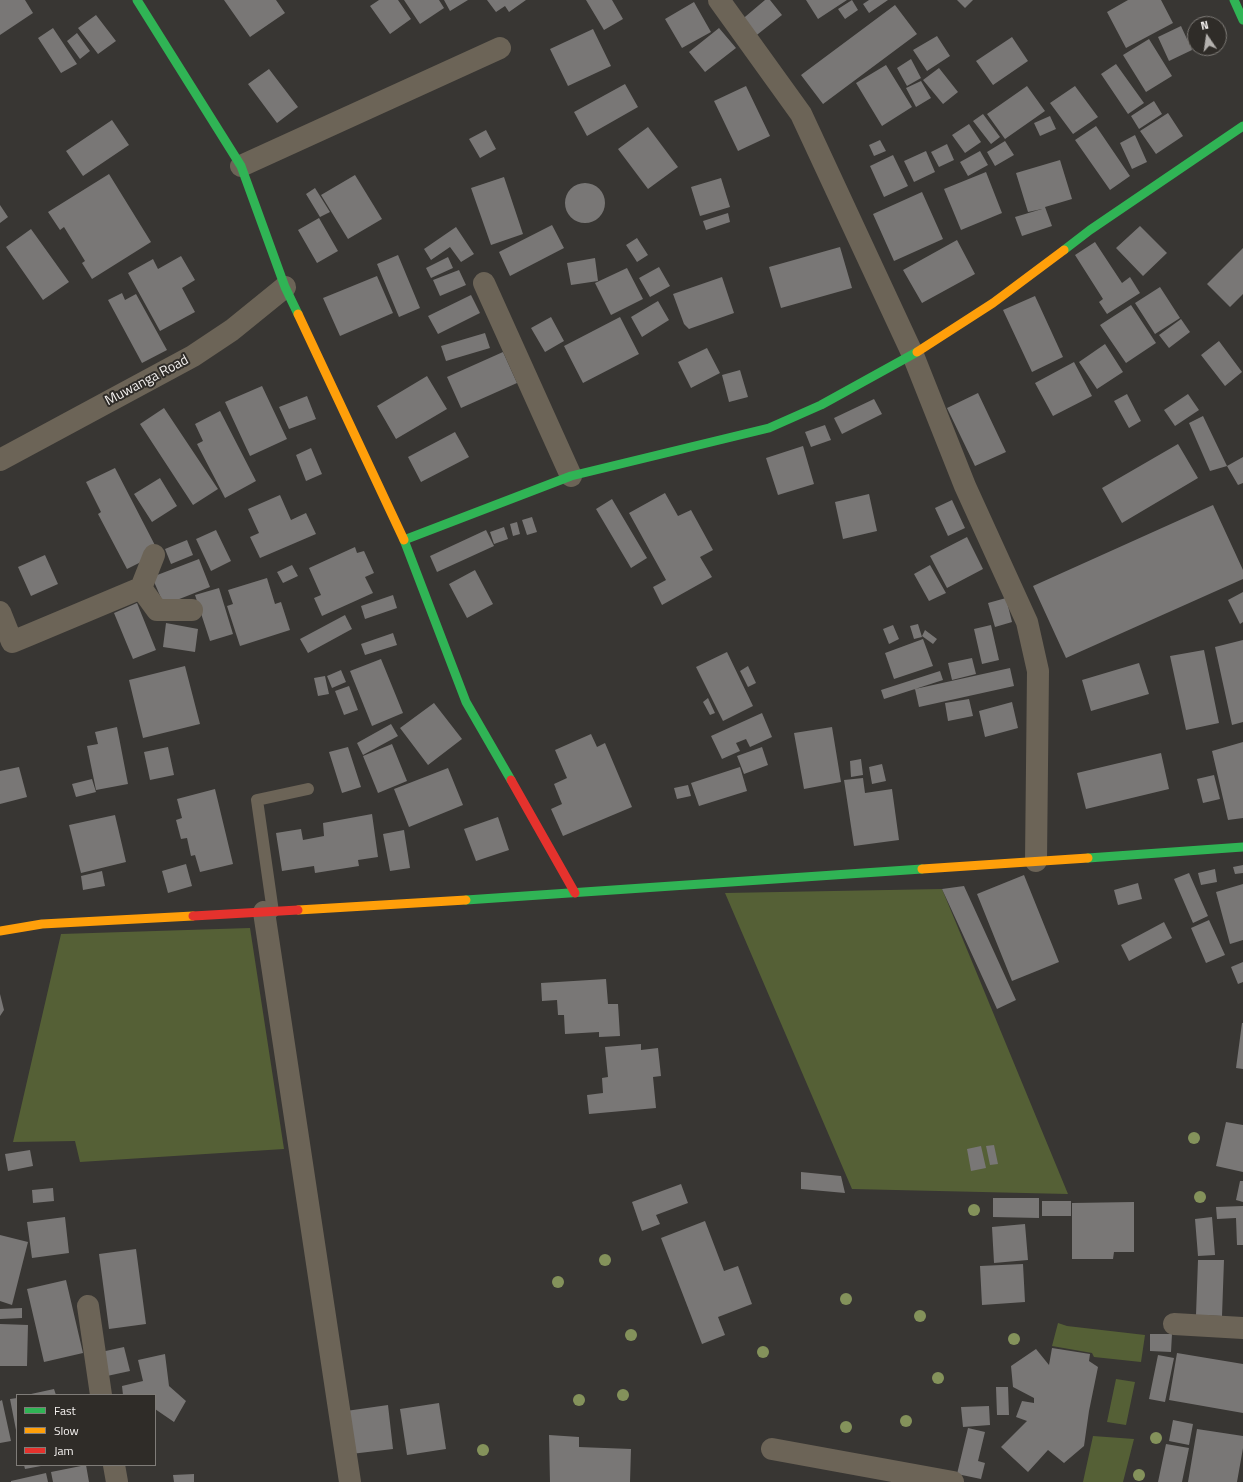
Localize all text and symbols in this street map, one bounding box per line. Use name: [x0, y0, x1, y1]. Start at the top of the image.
north arrow: [1187, 16, 1227, 56]
text: N: [1199, 17, 1210, 34]
street label: Muwanga Road: [102, 352, 192, 410]
legend: [16, 1394, 156, 1466]
text: Fast: [54, 1401, 76, 1420]
text: Slow: [54, 1421, 79, 1440]
text: Jam: [54, 1441, 74, 1460]

